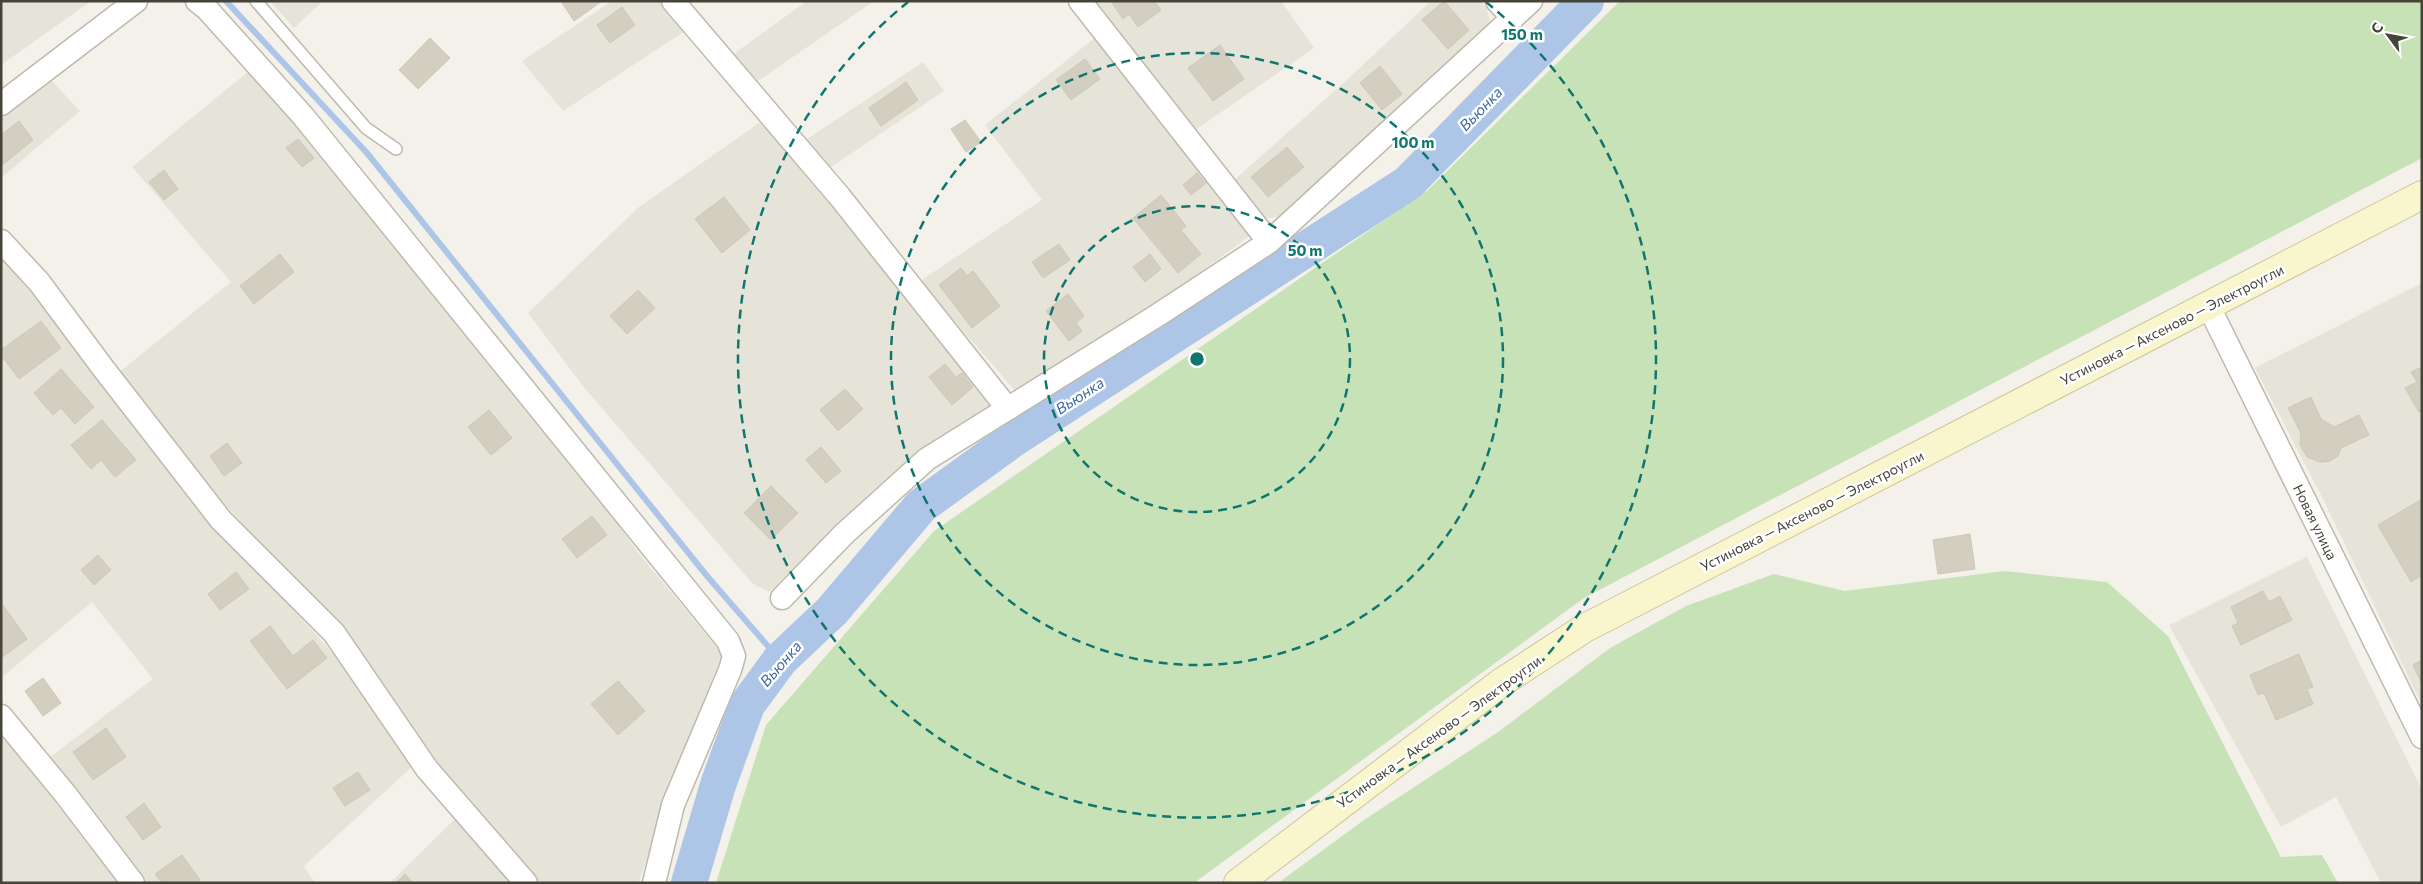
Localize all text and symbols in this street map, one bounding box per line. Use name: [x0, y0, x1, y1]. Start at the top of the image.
north arrow: [2363, 10, 2413, 60]
text: С: [2367, 19, 2386, 36]
text: 150 m: [1501, 25, 1543, 43]
water label: Вьюнка: [1455, 82, 1506, 134]
text: 100 m: [1392, 133, 1434, 151]
text: 50 m: [1288, 241, 1322, 259]
street label: Устиновка — Аксеново — Электроугли: [2057, 261, 2286, 389]
centre of rings: [1188, 350, 1206, 368]
water label: Вьюнка: [1052, 373, 1107, 417]
street label: Устиновка — Аксеново — Электроугли: [1697, 447, 1926, 575]
street label: Новая улица: [2290, 481, 2341, 562]
water label: Вьюнка: [756, 637, 805, 690]
street label: Устиновка — Аксеново — Электроугли: [1333, 652, 1544, 812]

